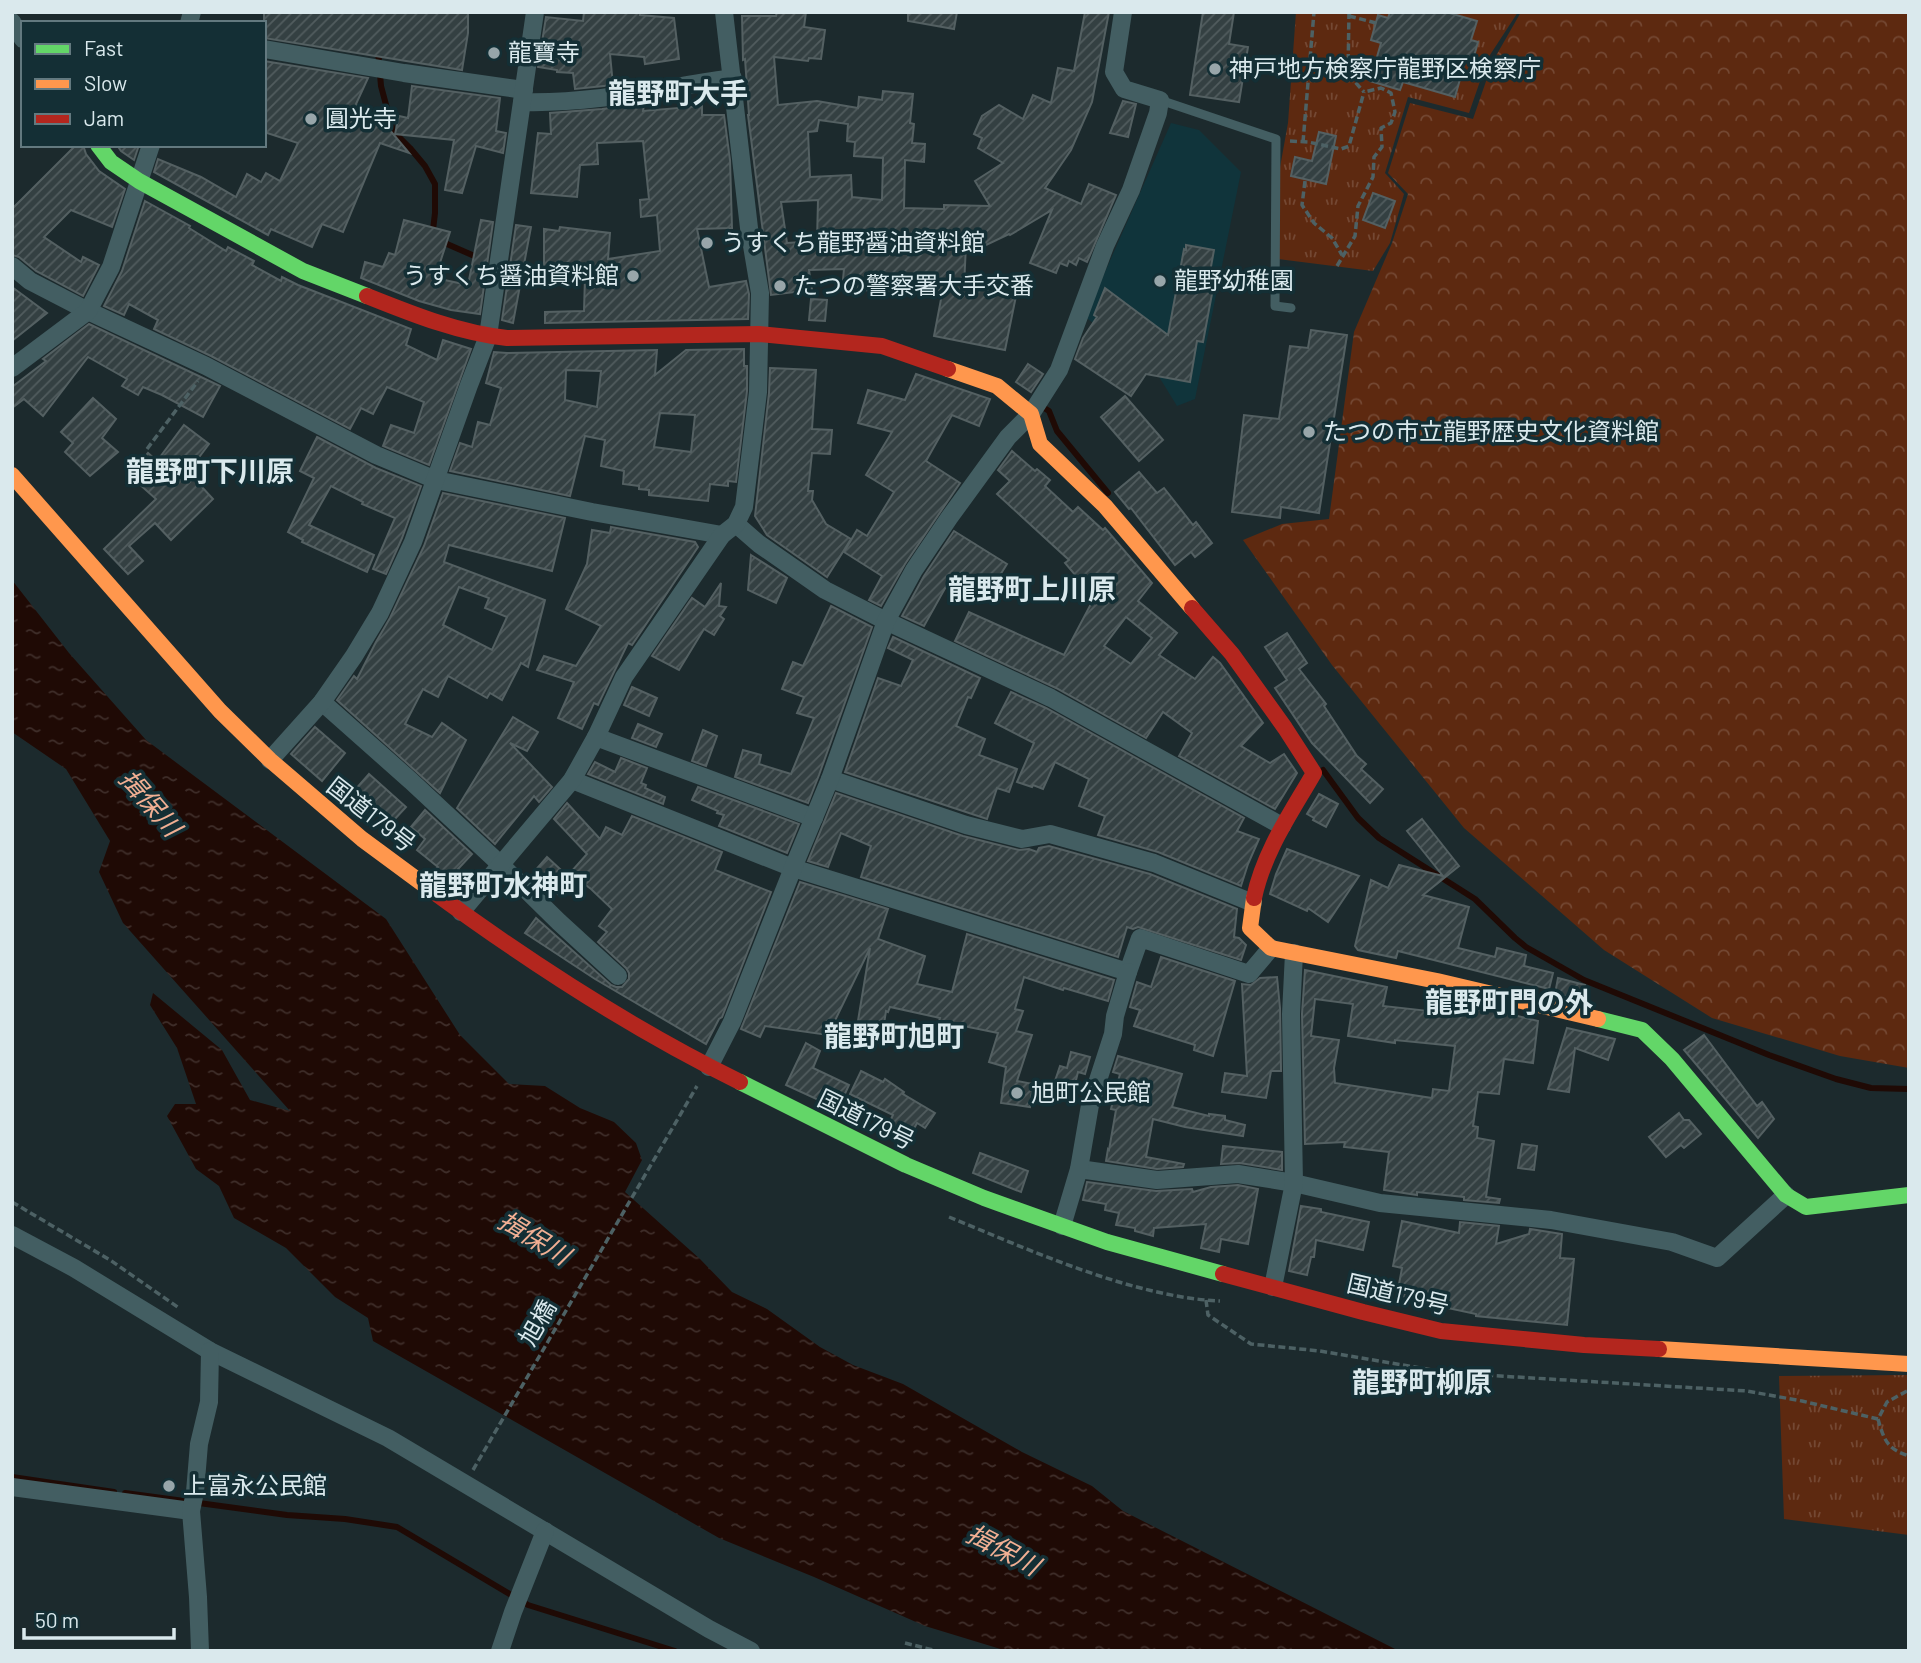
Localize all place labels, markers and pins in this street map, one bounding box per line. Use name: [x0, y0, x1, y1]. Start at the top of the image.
place label: 龍寶寺: [508, 37, 580, 66]
marker: 龍寶寺: [486, 45, 502, 61]
place label: 神戸地方検察庁龍野区検察庁: [1229, 53, 1541, 82]
marker: 神戸地方検察庁龍野区検察庁: [1207, 61, 1223, 77]
place label: 圓光寺: [325, 103, 397, 132]
marker: 圓光寺: [303, 111, 319, 127]
place label: うすくち龍野醤油資料館: [721, 227, 985, 256]
marker: うすくち龍野醤油資料館: [699, 235, 715, 251]
place label: うすくち醤油資料館: [403, 260, 619, 289]
place label: 龍野幼稚園: [1174, 265, 1294, 294]
marker: うすくち醤油資料館: [625, 268, 641, 284]
place label: たつの警察署大手交番: [794, 270, 1034, 299]
marker: 龍野幼稚園: [1152, 273, 1168, 289]
marker: たつの警察署大手交番: [772, 278, 788, 294]
place label: たつの市立龍野歴史文化資料館: [1323, 416, 1659, 445]
marker: たつの市立龍野歴史文化資料館: [1301, 424, 1317, 440]
place label: 旭町公民館: [1031, 1077, 1151, 1106]
marker: 旭町公民館: [1009, 1085, 1025, 1101]
place label: 上富永公民館: [183, 1470, 327, 1499]
marker: 上富永公民館: [161, 1478, 177, 1494]

